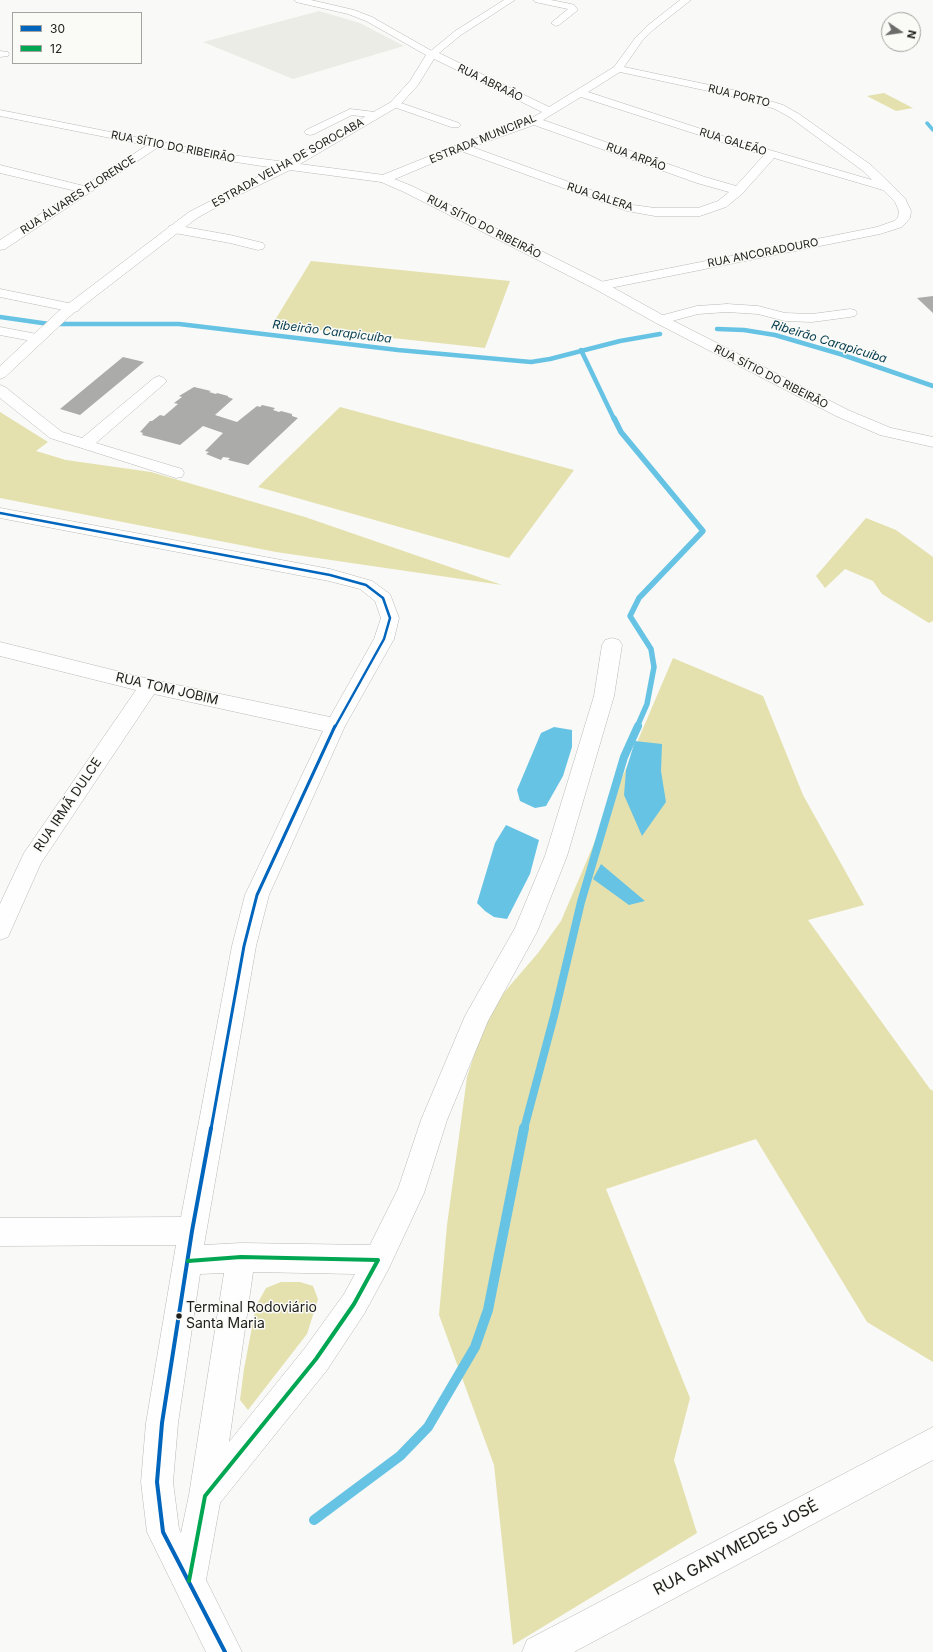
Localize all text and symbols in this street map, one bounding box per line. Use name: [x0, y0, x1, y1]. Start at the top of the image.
legend: [12, 12, 142, 64]
north arrow: [881, 12, 921, 52]
text: 30: [50, 21, 65, 36]
text: N: [904, 29, 919, 40]
text: 12: [50, 41, 62, 56]
street label: RUA ABRAÃO: [455, 62, 525, 104]
street label: RUA PORTO: [707, 82, 771, 110]
street label: ESTRADA MUNICIPAL: [428, 112, 538, 166]
street label: ESTRADA VELHA DE SOROCABA: [210, 116, 366, 210]
street label: RUA GALEÃO: [698, 125, 768, 159]
street label: RUA SÍTIO DO RIBEIRÃO: [110, 128, 236, 166]
street label: RUA ARPÃO: [604, 140, 668, 174]
street label: RUA ÁLVARES FLORENCE: [18, 153, 138, 237]
street label: RUA GALERA: [565, 180, 635, 214]
street label: RUA SÍTIO DO RIBEIRÃO: [425, 192, 543, 262]
street label: RUA ANCORADOURO: [706, 236, 820, 270]
water label: Ribeirão Carapicuíba: [272, 318, 392, 346]
water label: Ribeirão Carapicuíba: [770, 318, 888, 366]
street label: RUA SÍTIO DO RIBEIRÃO: [712, 342, 830, 412]
street label: RUA TOM JOBIM: [114, 670, 220, 708]
street label: RUA IRMÃ DULCE: [31, 755, 105, 855]
place label: Terminal Rodoviário Santa Maria: [186, 1300, 317, 1332]
marker: Terminal Rodoviário Santa Maria: [174, 1311, 184, 1321]
street label: RUA GANYMEDES JOSÉ: [650, 1496, 822, 1600]

